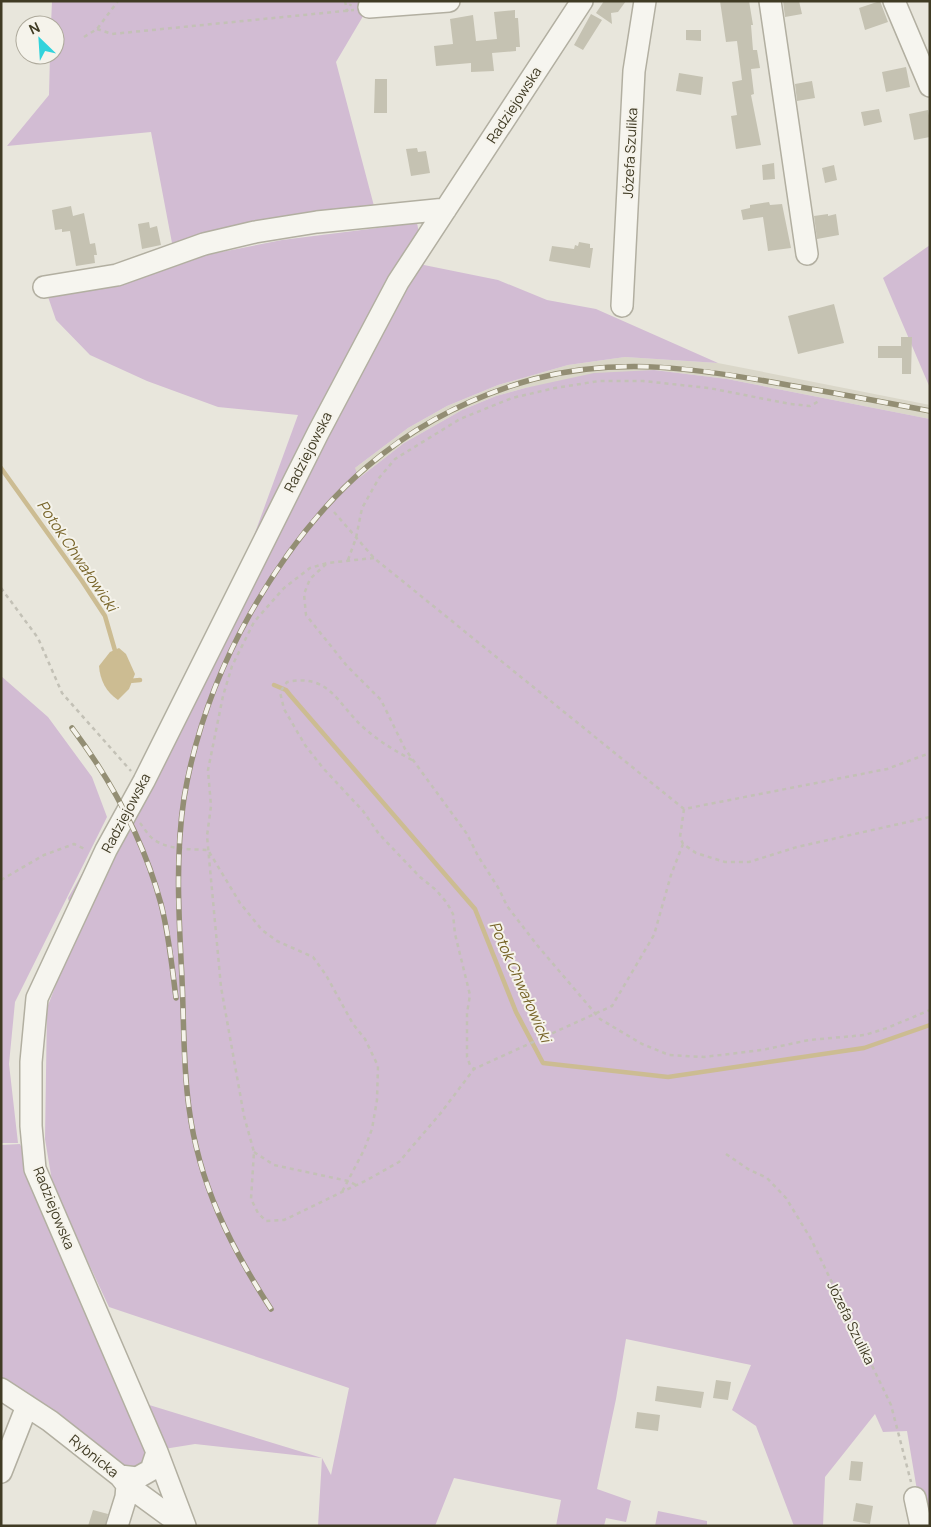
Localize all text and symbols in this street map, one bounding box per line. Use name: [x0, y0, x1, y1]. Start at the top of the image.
north arrow: [15, 15, 65, 65]
text: N: [26, 17, 43, 39]
street label: Radziejowska: [482, 63, 545, 147]
street label: Józefa Szulika: [618, 107, 641, 199]
street label: Radziejowska: [279, 408, 336, 495]
water label: Potok Chwałowicki: [32, 496, 124, 618]
street label: Radziejowska: [97, 770, 155, 856]
water label: Potok Chwałowicki: [484, 918, 558, 1048]
street label: Radziejowska: [29, 1164, 80, 1252]
street label: Józefa Szulika: [823, 1278, 880, 1368]
street label: Rybnicka: [66, 1430, 123, 1481]

